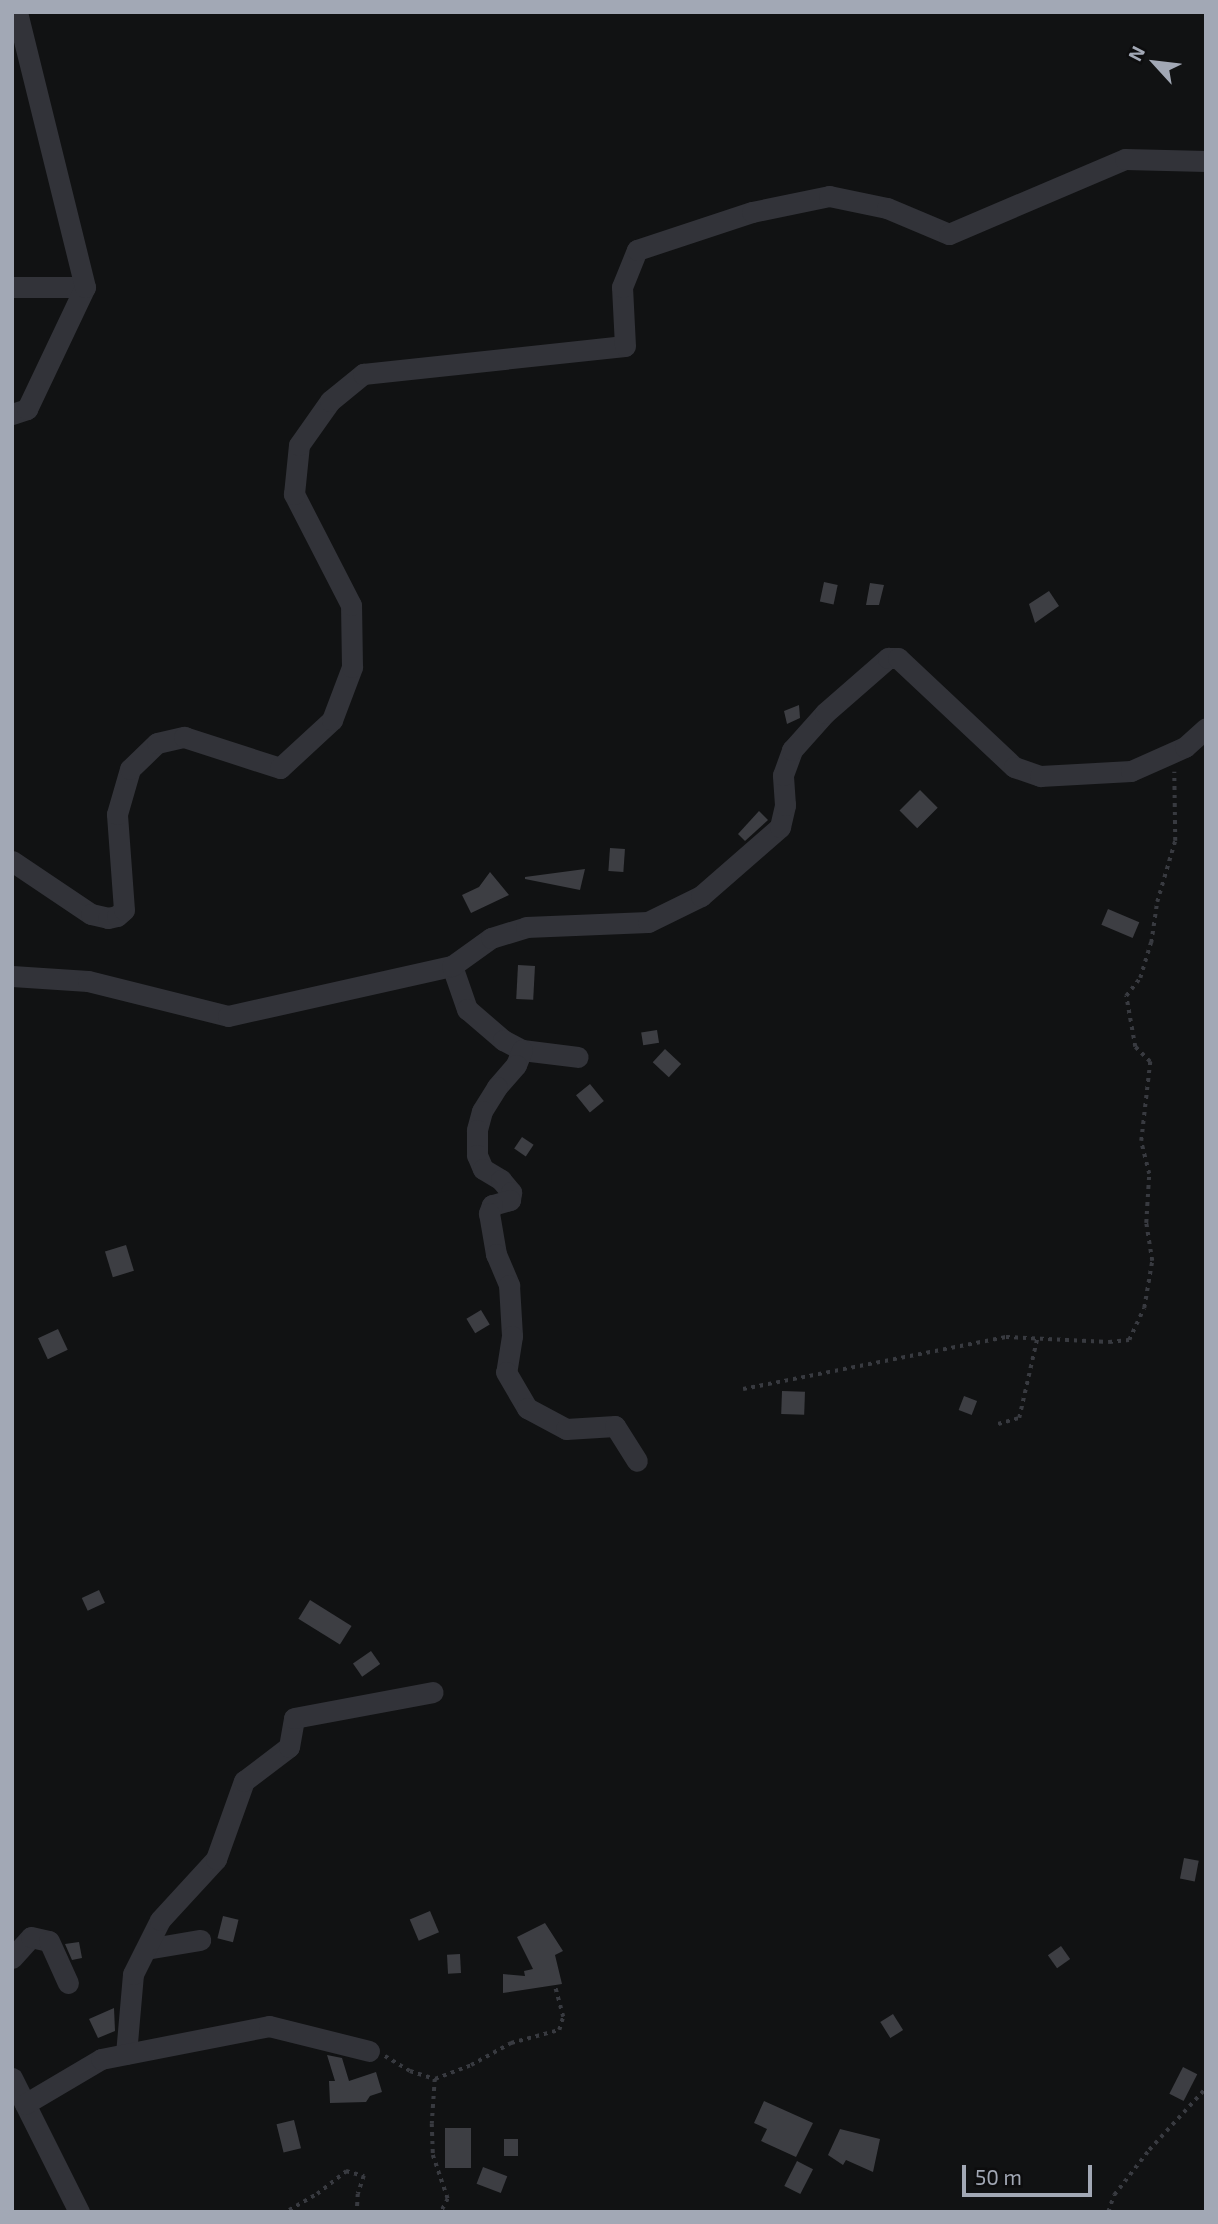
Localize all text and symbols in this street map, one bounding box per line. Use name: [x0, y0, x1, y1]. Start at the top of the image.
north arrow: [1120, 28, 1190, 98]
text: N: [1122, 42, 1149, 65]
scale bar: [966, 2150, 1096, 2194]
text: 50 m: [975, 2164, 1022, 2189]

